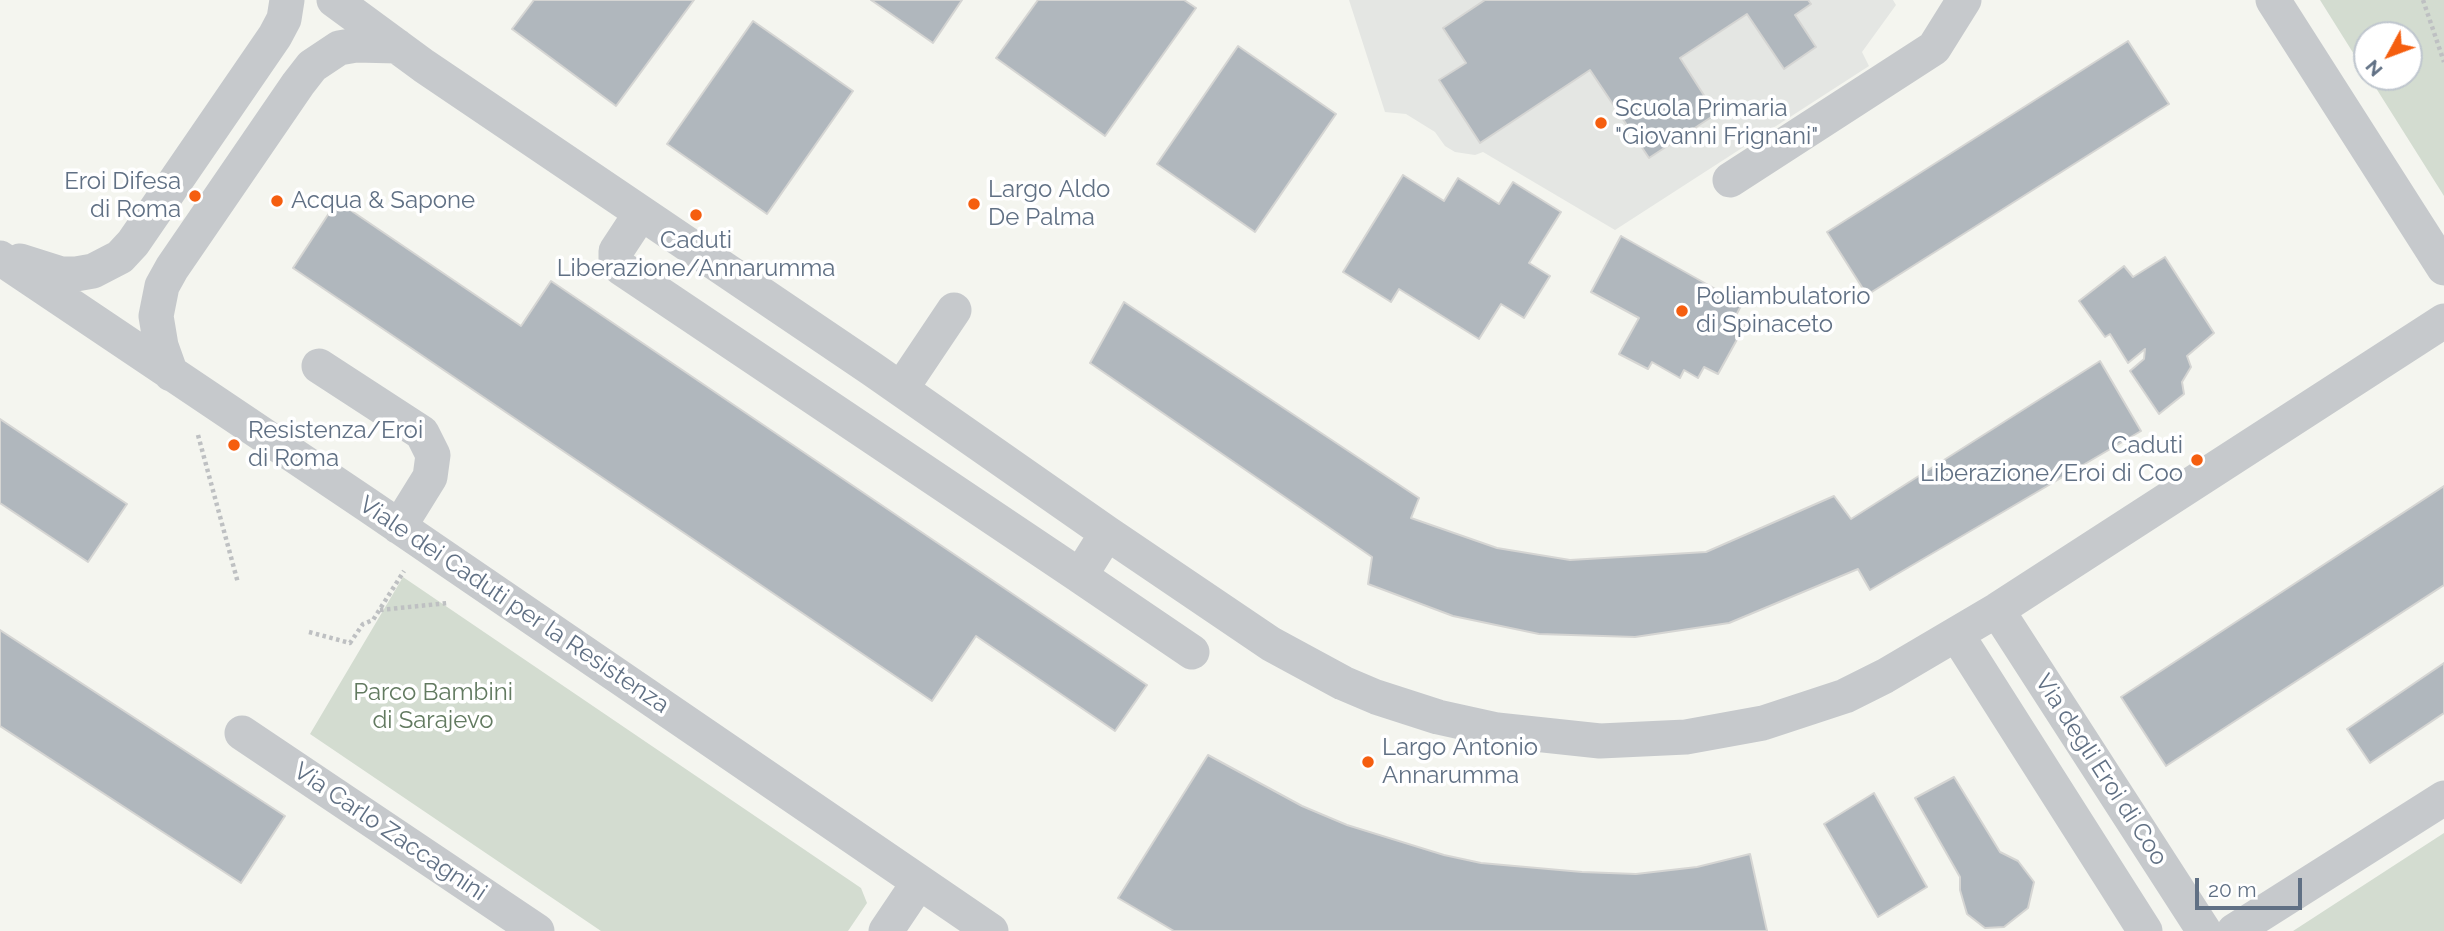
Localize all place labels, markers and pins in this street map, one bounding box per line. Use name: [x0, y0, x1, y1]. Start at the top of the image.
place label: Scuola Primaria "Giovanni Frignani": [1615, 95, 1818, 151]
marker: Scuola Primaria "Giovanni Frignani": [1593, 115, 1609, 131]
place label: Eroi Difesa di Roma: [64, 168, 181, 224]
place label: Largo Aldo De Palma: [988, 176, 1110, 232]
place label: Acqua & Sapone: [291, 187, 475, 215]
marker: Eroi Difesa di Roma: [187, 188, 203, 204]
marker: Acqua & Sapone: [269, 193, 285, 209]
marker: Largo Aldo De Palma: [966, 196, 982, 212]
marker: Caduti Liberazione/Annarumma: [688, 207, 704, 223]
place label: Caduti Liberazione/Annarumma: [557, 227, 835, 283]
place label: Poliambulatorio di Spinaceto: [1696, 283, 1870, 339]
marker: Poliambulatorio di Spinaceto: [1674, 303, 1690, 319]
place label: Resistenza/Eroi di Roma: [248, 417, 423, 473]
place label: Caduti Liberazione/Eroi di Coo: [1920, 432, 2183, 488]
marker: Resistenza/Eroi di Roma: [226, 437, 242, 453]
marker: Caduti Liberazione/Eroi di Coo: [2189, 452, 2205, 468]
place label: Largo Antonio Annarumma: [1382, 734, 1538, 790]
marker: Largo Antonio Annarumma: [1360, 754, 1376, 770]

